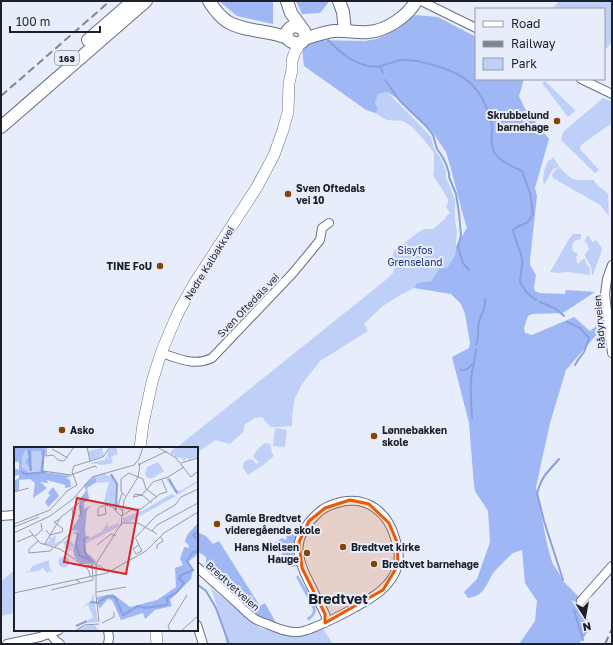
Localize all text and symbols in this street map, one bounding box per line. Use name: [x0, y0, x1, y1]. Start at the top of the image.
scale bar: [10, 8, 100, 34]
legend: [475, 8, 605, 80]
text: 100 m: [16, 14, 50, 29]
text: Road: [511, 16, 540, 31]
text: Railway: [511, 36, 556, 51]
road number: 163: [55, 51, 79, 65]
text: Park: [511, 56, 537, 71]
place label: Skrubbelund barnehage: [487, 109, 549, 133]
marker: Skrubbelund barnehage: [552, 116, 562, 126]
place label: Sven Oftedals vei 10: [296, 182, 366, 206]
marker: Sven Oftedals vei 10: [283, 189, 293, 199]
street label: Nedre Kalbakkvei: [182, 224, 236, 302]
park label: Sisyfos Grenseland: [387, 244, 443, 268]
place label: TINE FoU: [107, 260, 152, 272]
marker: TINE FoU: [155, 261, 165, 271]
street label: Sven Oftedals vei: [215, 271, 281, 339]
street label: Rådyrveien: [591, 295, 607, 349]
place label: Asko: [70, 424, 94, 436]
place label: Lønnebakken skole: [382, 424, 447, 448]
marker: Asko: [57, 425, 67, 435]
marker: Lønnebakken skole: [369, 431, 379, 441]
inset map: [14, 447, 198, 631]
place label: Gamle Bredtvet videregående skole: [225, 512, 320, 536]
marker: Gamle Bredtvet videregående skole: [212, 519, 222, 529]
place label: Hans Nielsen Hauge: [234, 541, 299, 565]
place label: Bredtvet kirke: [351, 541, 420, 553]
marker: Bredtvet kirke: [338, 542, 348, 552]
marker: Hans Nielsen Hauge: [302, 548, 312, 558]
place label: Bredtvet barnehage: [382, 558, 479, 570]
street label: Bredtvetveien: [204, 559, 262, 613]
marker: Bredtvet barnehage: [369, 559, 379, 569]
district label: Bredtvet: [308, 590, 368, 607]
north arrow: [565, 597, 605, 637]
text: N: [582, 620, 592, 634]

